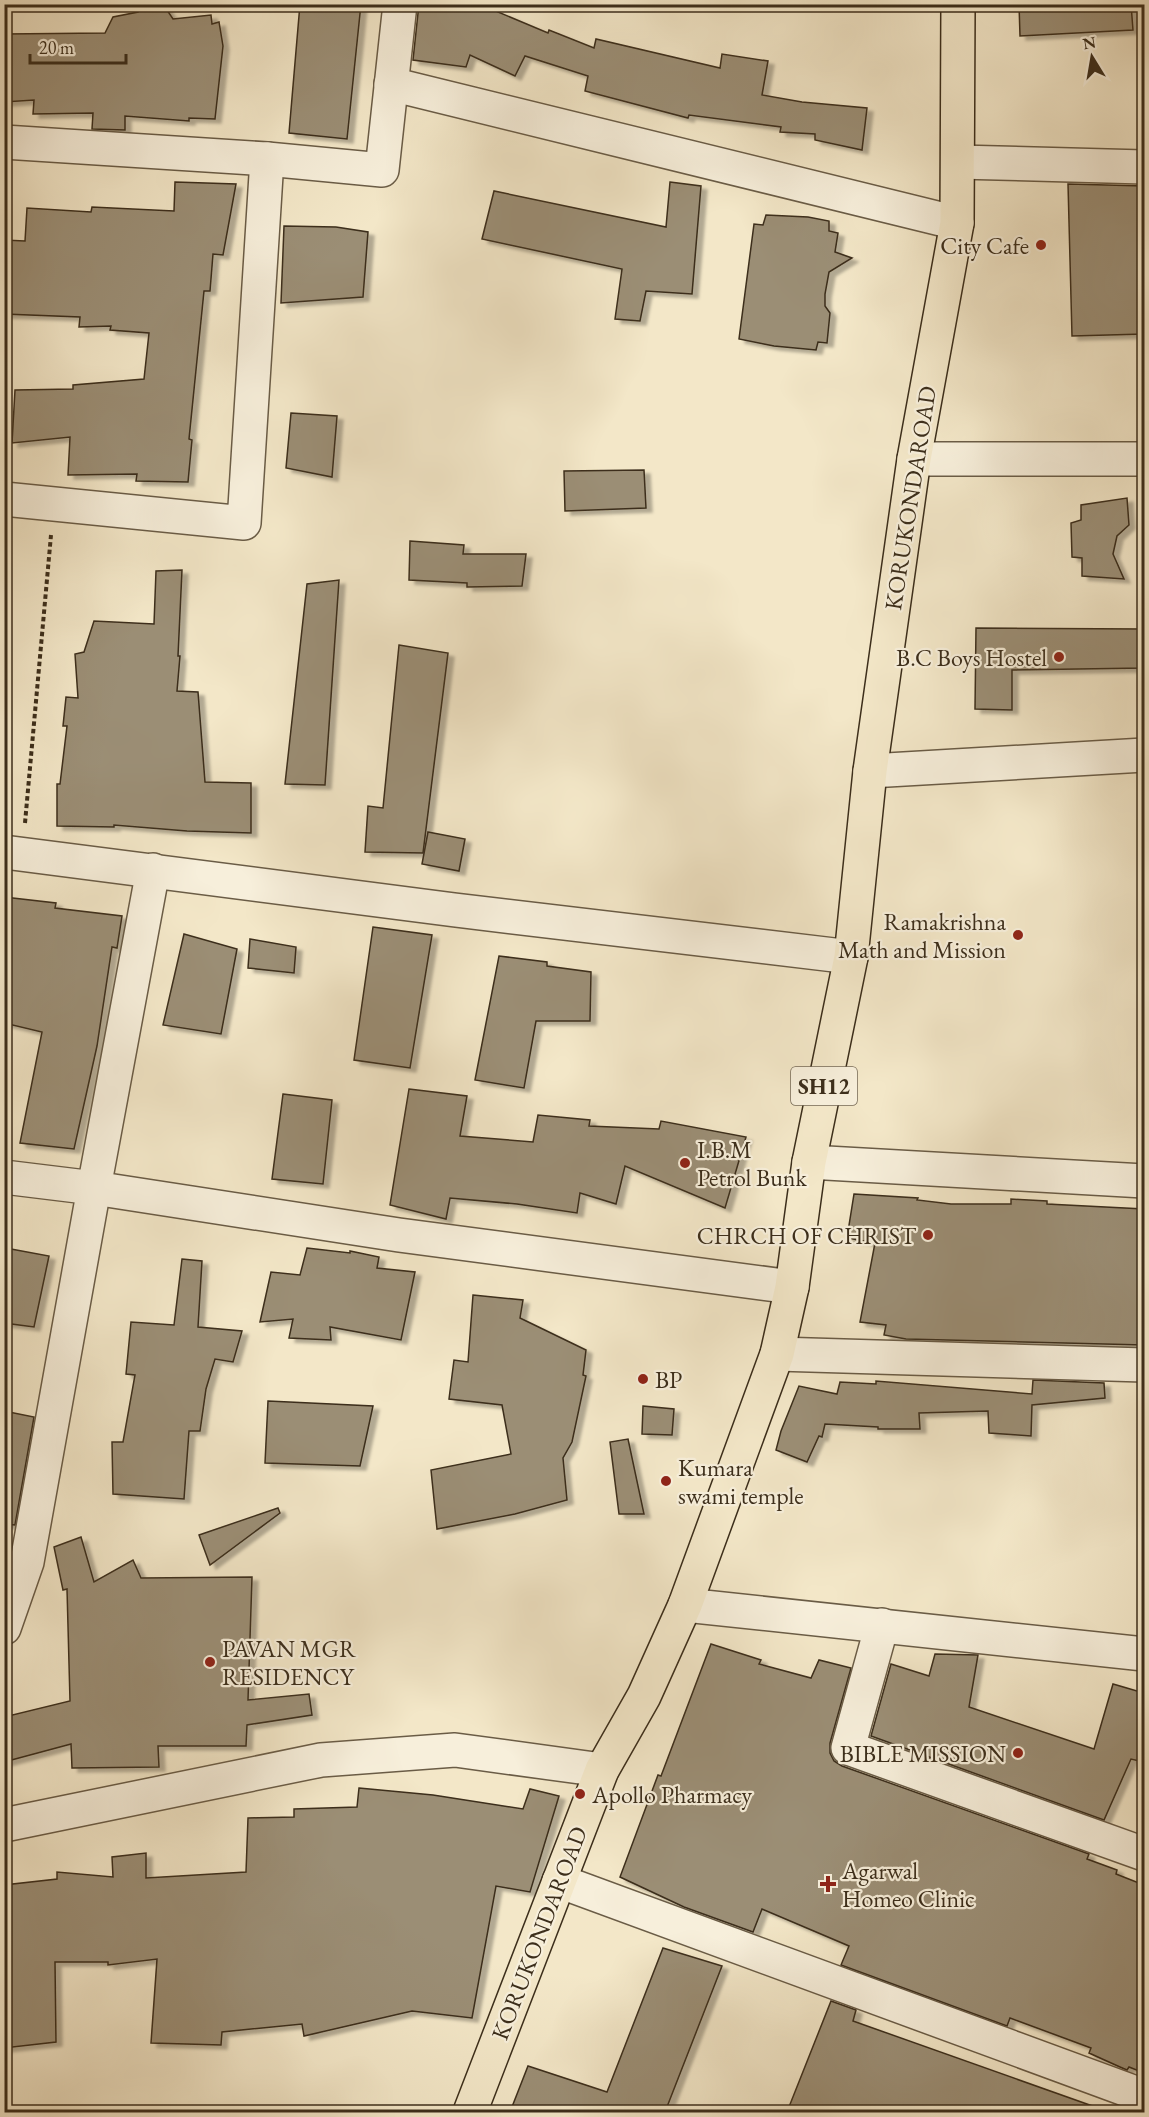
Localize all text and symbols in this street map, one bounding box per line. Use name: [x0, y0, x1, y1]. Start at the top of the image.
scale bar: [30, 27, 126, 65]
north arrow: [1062, 27, 1122, 87]
text: N: [1081, 31, 1098, 54]
text: 20 m: [39, 36, 74, 59]
place label: City Cafe: [940, 230, 1029, 261]
marker: City Cafe: [1034, 238, 1048, 252]
street label: KORUKONDAROAD: [877, 384, 943, 612]
place label: B.C Boys Hostel: [896, 642, 1047, 673]
marker: B.C Boys Hostel: [1052, 650, 1066, 664]
place label: Ramakrishna Math and Mission: [838, 906, 1006, 965]
marker: Ramakrishna Math and Mission: [1011, 928, 1025, 942]
road number: SH12: [791, 1067, 857, 1105]
place label: I.B.M Petrol Bunk: [697, 1134, 807, 1193]
marker: I.B.M Petrol Bunk: [678, 1156, 692, 1170]
place label: CHRCH OF CHRIST: [697, 1220, 917, 1251]
marker: CHRCH OF CHRIST: [921, 1228, 935, 1242]
place label: BP: [655, 1364, 682, 1395]
marker: BP: [636, 1372, 650, 1386]
place label: Kumara swami temple: [678, 1452, 804, 1511]
marker: Kumara swami temple: [659, 1474, 673, 1488]
place label: PAVAN MGR RESIDENCY: [222, 1633, 357, 1692]
marker: PAVAN MGR RESIDENCY: [203, 1655, 217, 1669]
place label: BIBLE MISSION: [840, 1738, 1006, 1769]
marker: BIBLE MISSION: [1011, 1746, 1025, 1760]
place label: Apollo Pharmacy: [591, 1779, 753, 1810]
marker: Apollo Pharmacy: [573, 1787, 587, 1801]
street label: KORUKONDAROAD: [484, 1822, 594, 2044]
place label: Agarwal Homeo Clinic: [841, 1855, 975, 1914]
marker: Agarwal Homeo Clinic: [819, 1875, 837, 1893]

